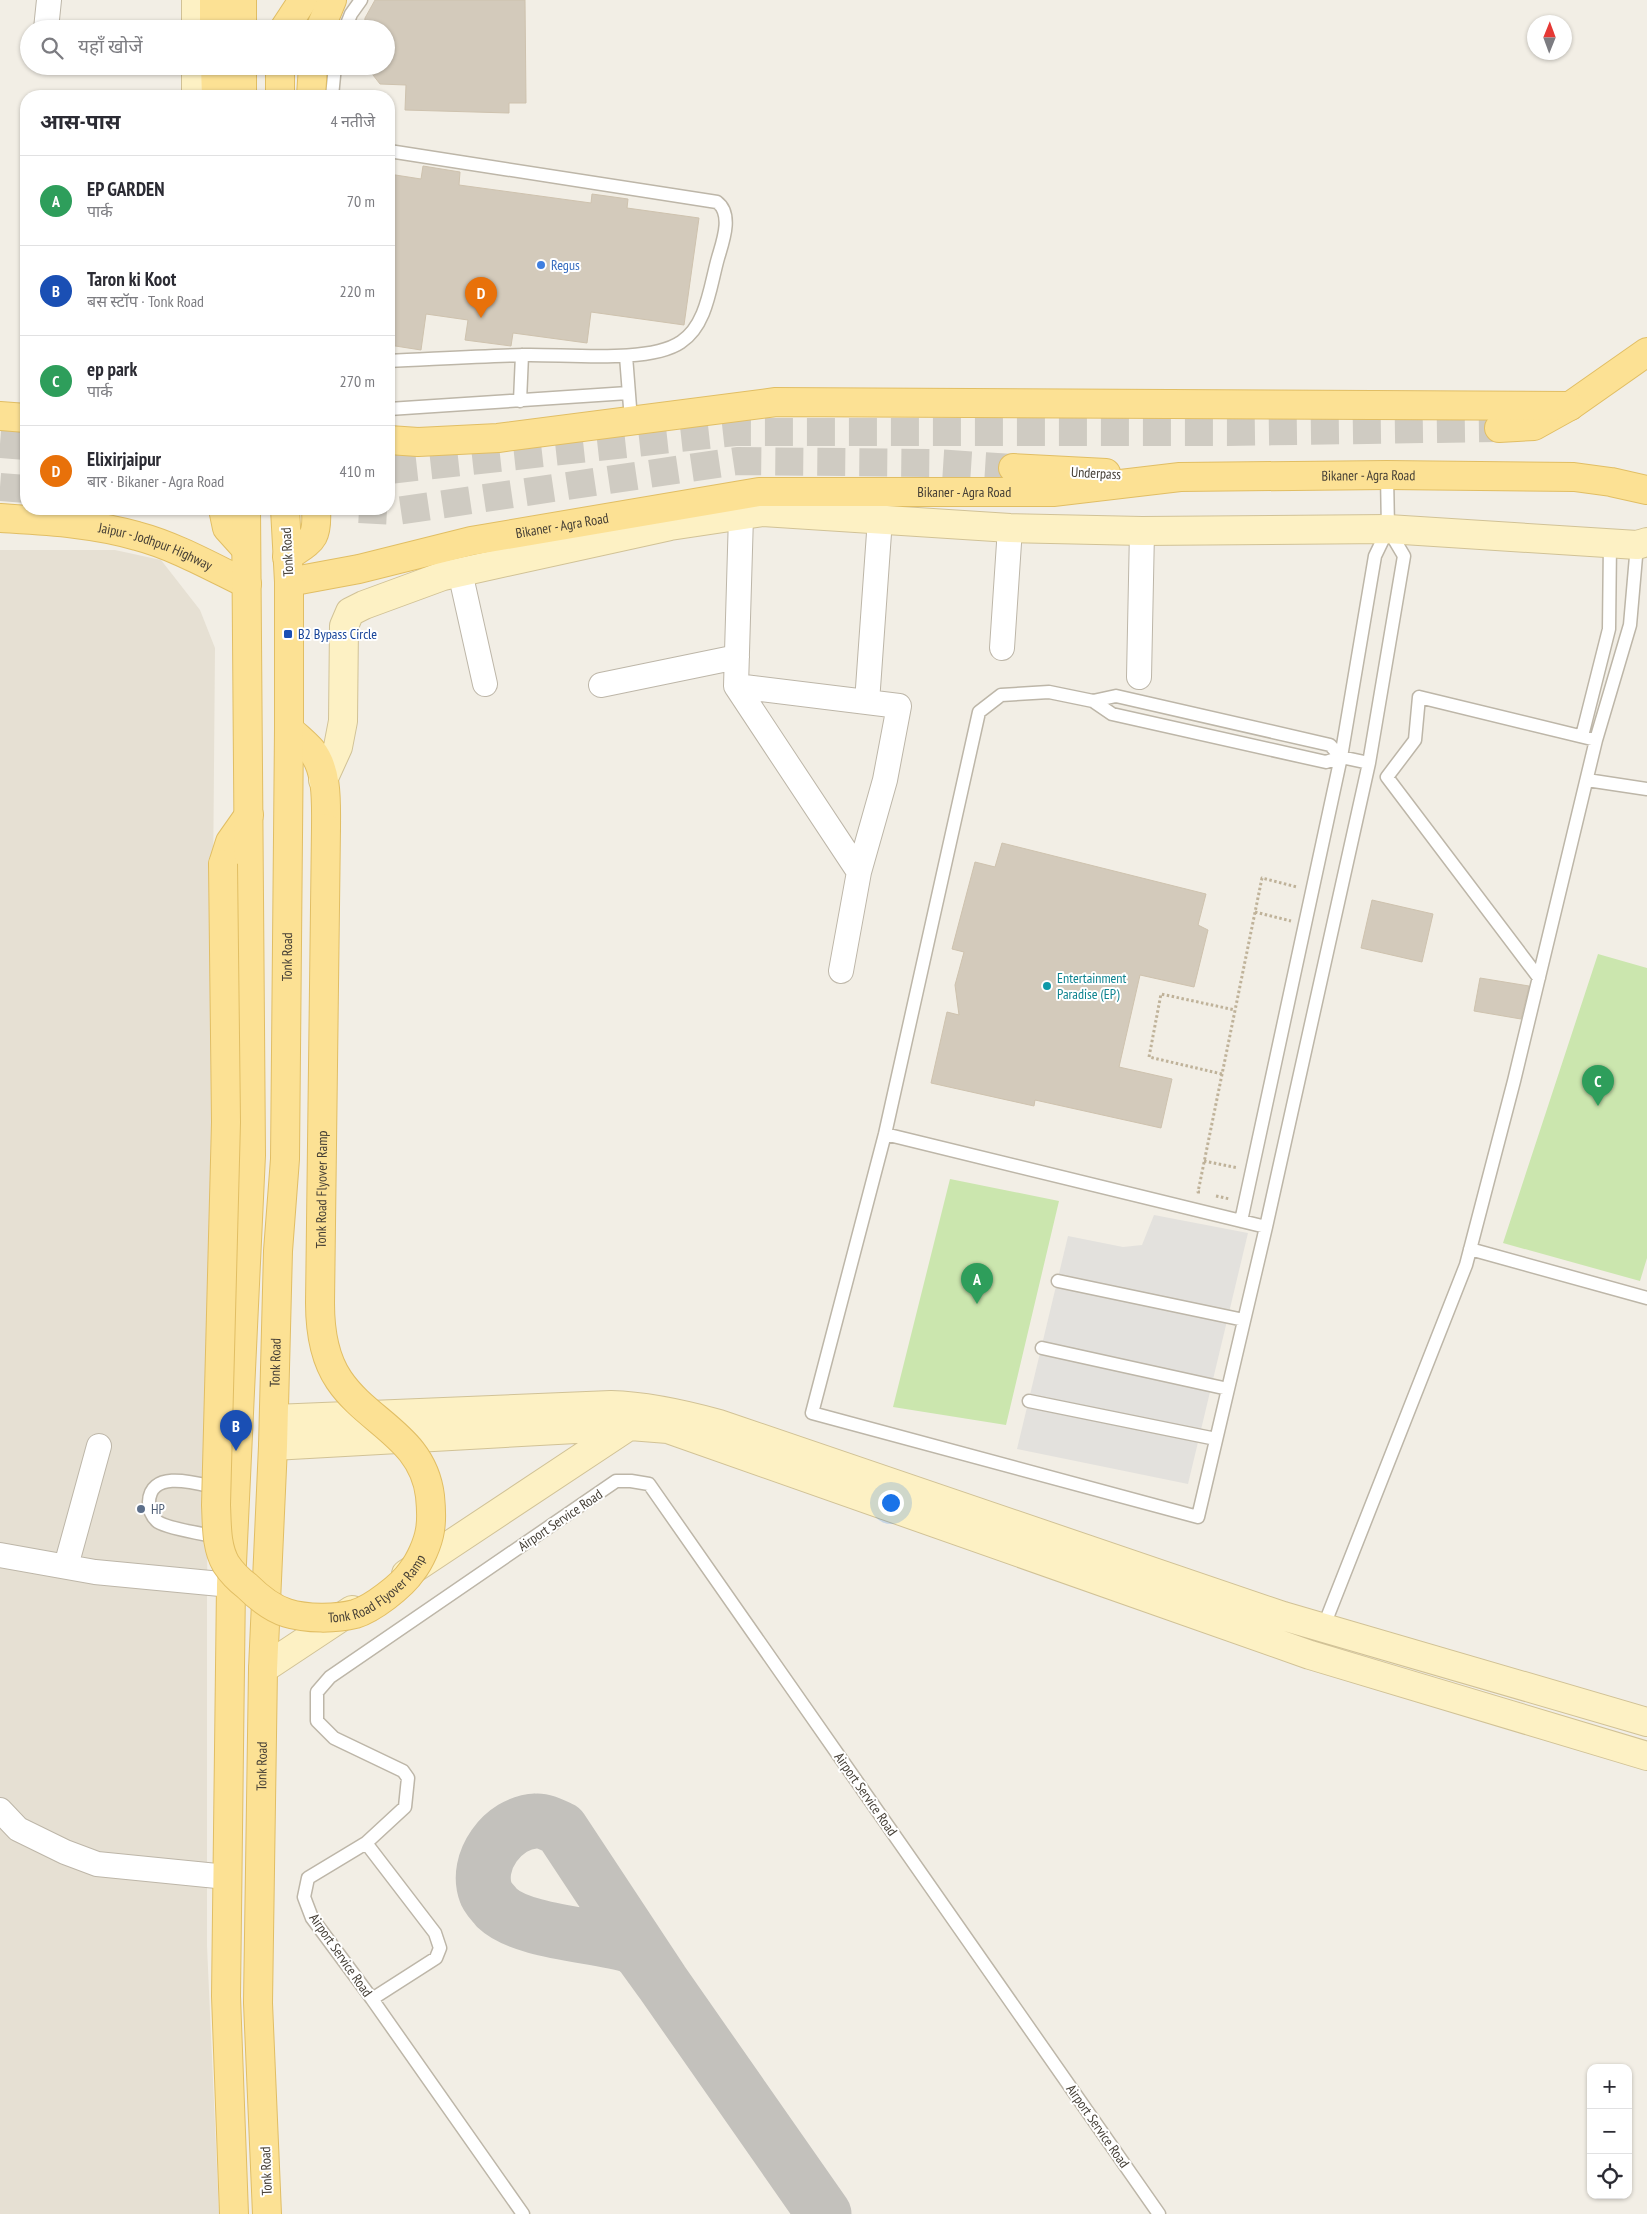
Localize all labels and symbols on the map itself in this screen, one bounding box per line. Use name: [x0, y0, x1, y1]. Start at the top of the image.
north arrow: [1527, 15, 1572, 60]
place label: Regus: [551, 256, 580, 274]
marker: Regus: [535, 259, 547, 271]
pin: D: [465, 277, 497, 318]
street label: Underpass: [1070, 463, 1122, 483]
street label: Bikaner - Agra Road: [1321, 466, 1415, 485]
street label: Bikaner - Agra Road: [917, 483, 1011, 501]
street label: Bikaner - Agra Road: [514, 509, 610, 542]
street label: Jaipur - Jodhpur Highway: [96, 518, 216, 575]
street label: Tonk Road: [277, 527, 297, 577]
place label: B2 Bypass Circle: [298, 625, 377, 643]
marker: B2 Bypass Circle: [282, 628, 294, 640]
street label: Tonk Road: [278, 932, 296, 981]
place label: Entertainment Paradise (EP): [1057, 969, 1127, 1003]
marker: Entertainment Paradise (EP): [1041, 980, 1053, 992]
pin: C: [1582, 1065, 1614, 1106]
street label: Tonk Road Flyover Ramp: [312, 1130, 331, 1248]
pin: A: [961, 1263, 993, 1304]
street label: Tonk Road: [266, 1338, 285, 1387]
pin: B: [220, 1410, 252, 1451]
street label: Airport Service Road: [514, 1485, 606, 1555]
your location: [878, 1490, 904, 1516]
place label: HP: [151, 1500, 165, 1518]
marker: HP: [135, 1503, 147, 1515]
street label: Tonk Road Flyover Ramp: [327, 1551, 429, 1627]
street label: Tonk Road: [252, 1742, 271, 1791]
street label: Airport Service Road: [830, 1749, 902, 1839]
street label: Airport Service Road: [305, 1910, 377, 2000]
street label: Airport Service Road: [1062, 2081, 1134, 2171]
street label: Tonk Road: [256, 2146, 276, 2196]

